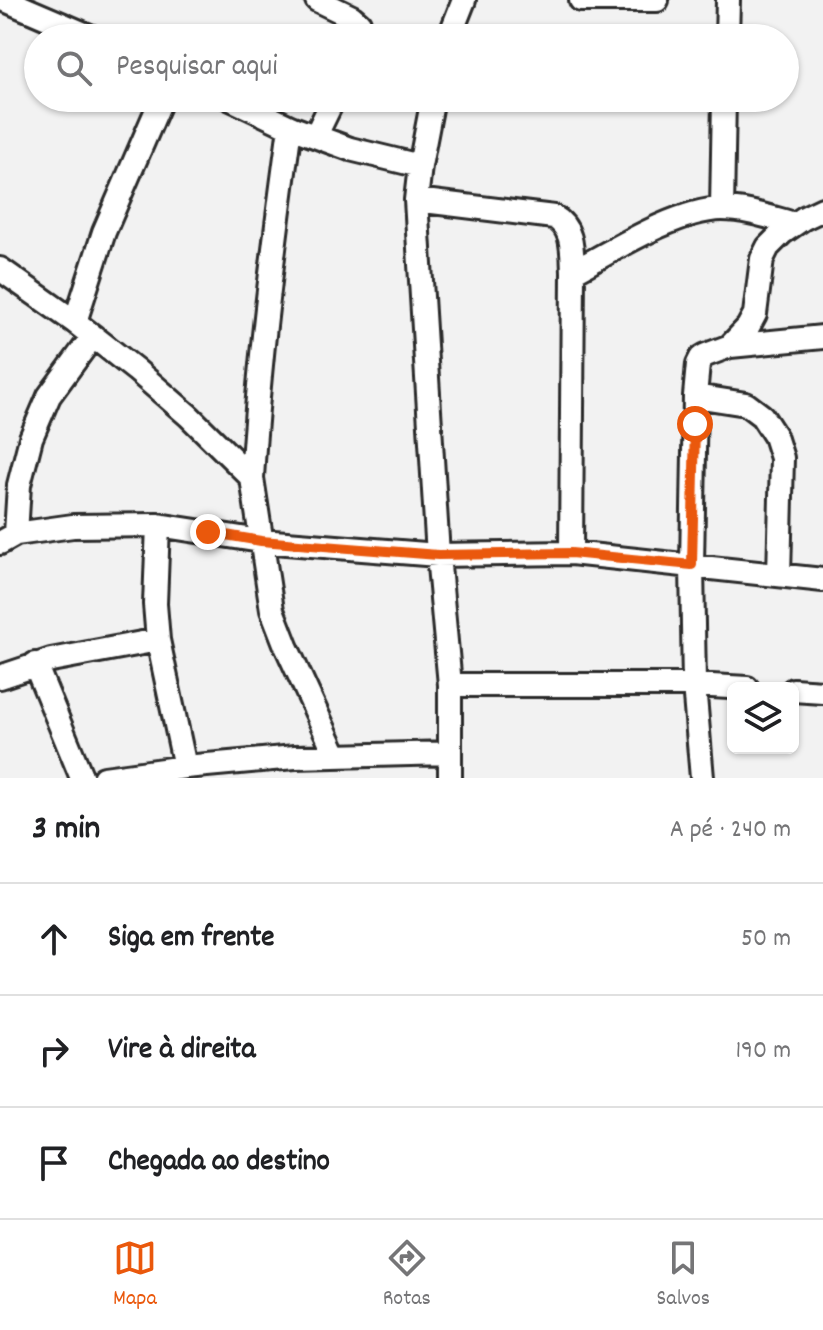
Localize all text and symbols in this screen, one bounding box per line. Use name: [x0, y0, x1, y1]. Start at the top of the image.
search box: [24, 24, 799, 112]
icon: search: [52, 46, 96, 90]
text: Pesquisar aqui: [116, 47, 278, 90]
route start: [677, 406, 713, 442]
route end: [190, 514, 226, 550]
map controls: [727, 682, 799, 754]
button: layers: [727, 682, 799, 754]
text: 3 min: [32, 806, 100, 855]
text: A pé · 240 m: [670, 812, 791, 849]
icon: ahead: [32, 917, 76, 961]
text: Siga em frente: [108, 918, 275, 961]
text: 50 m: [741, 921, 791, 958]
icon: right: [32, 1029, 76, 1073]
text: Vire à direita: [108, 1030, 255, 1073]
text: 190 m: [735, 1033, 791, 1070]
icon: arrive: [32, 1141, 76, 1185]
text: Chegada ao destino: [108, 1142, 330, 1185]
tab: Mapa: [113, 1236, 157, 1315]
tab: Rotas: [383, 1236, 431, 1315]
tab: Salvos: [657, 1236, 710, 1315]

